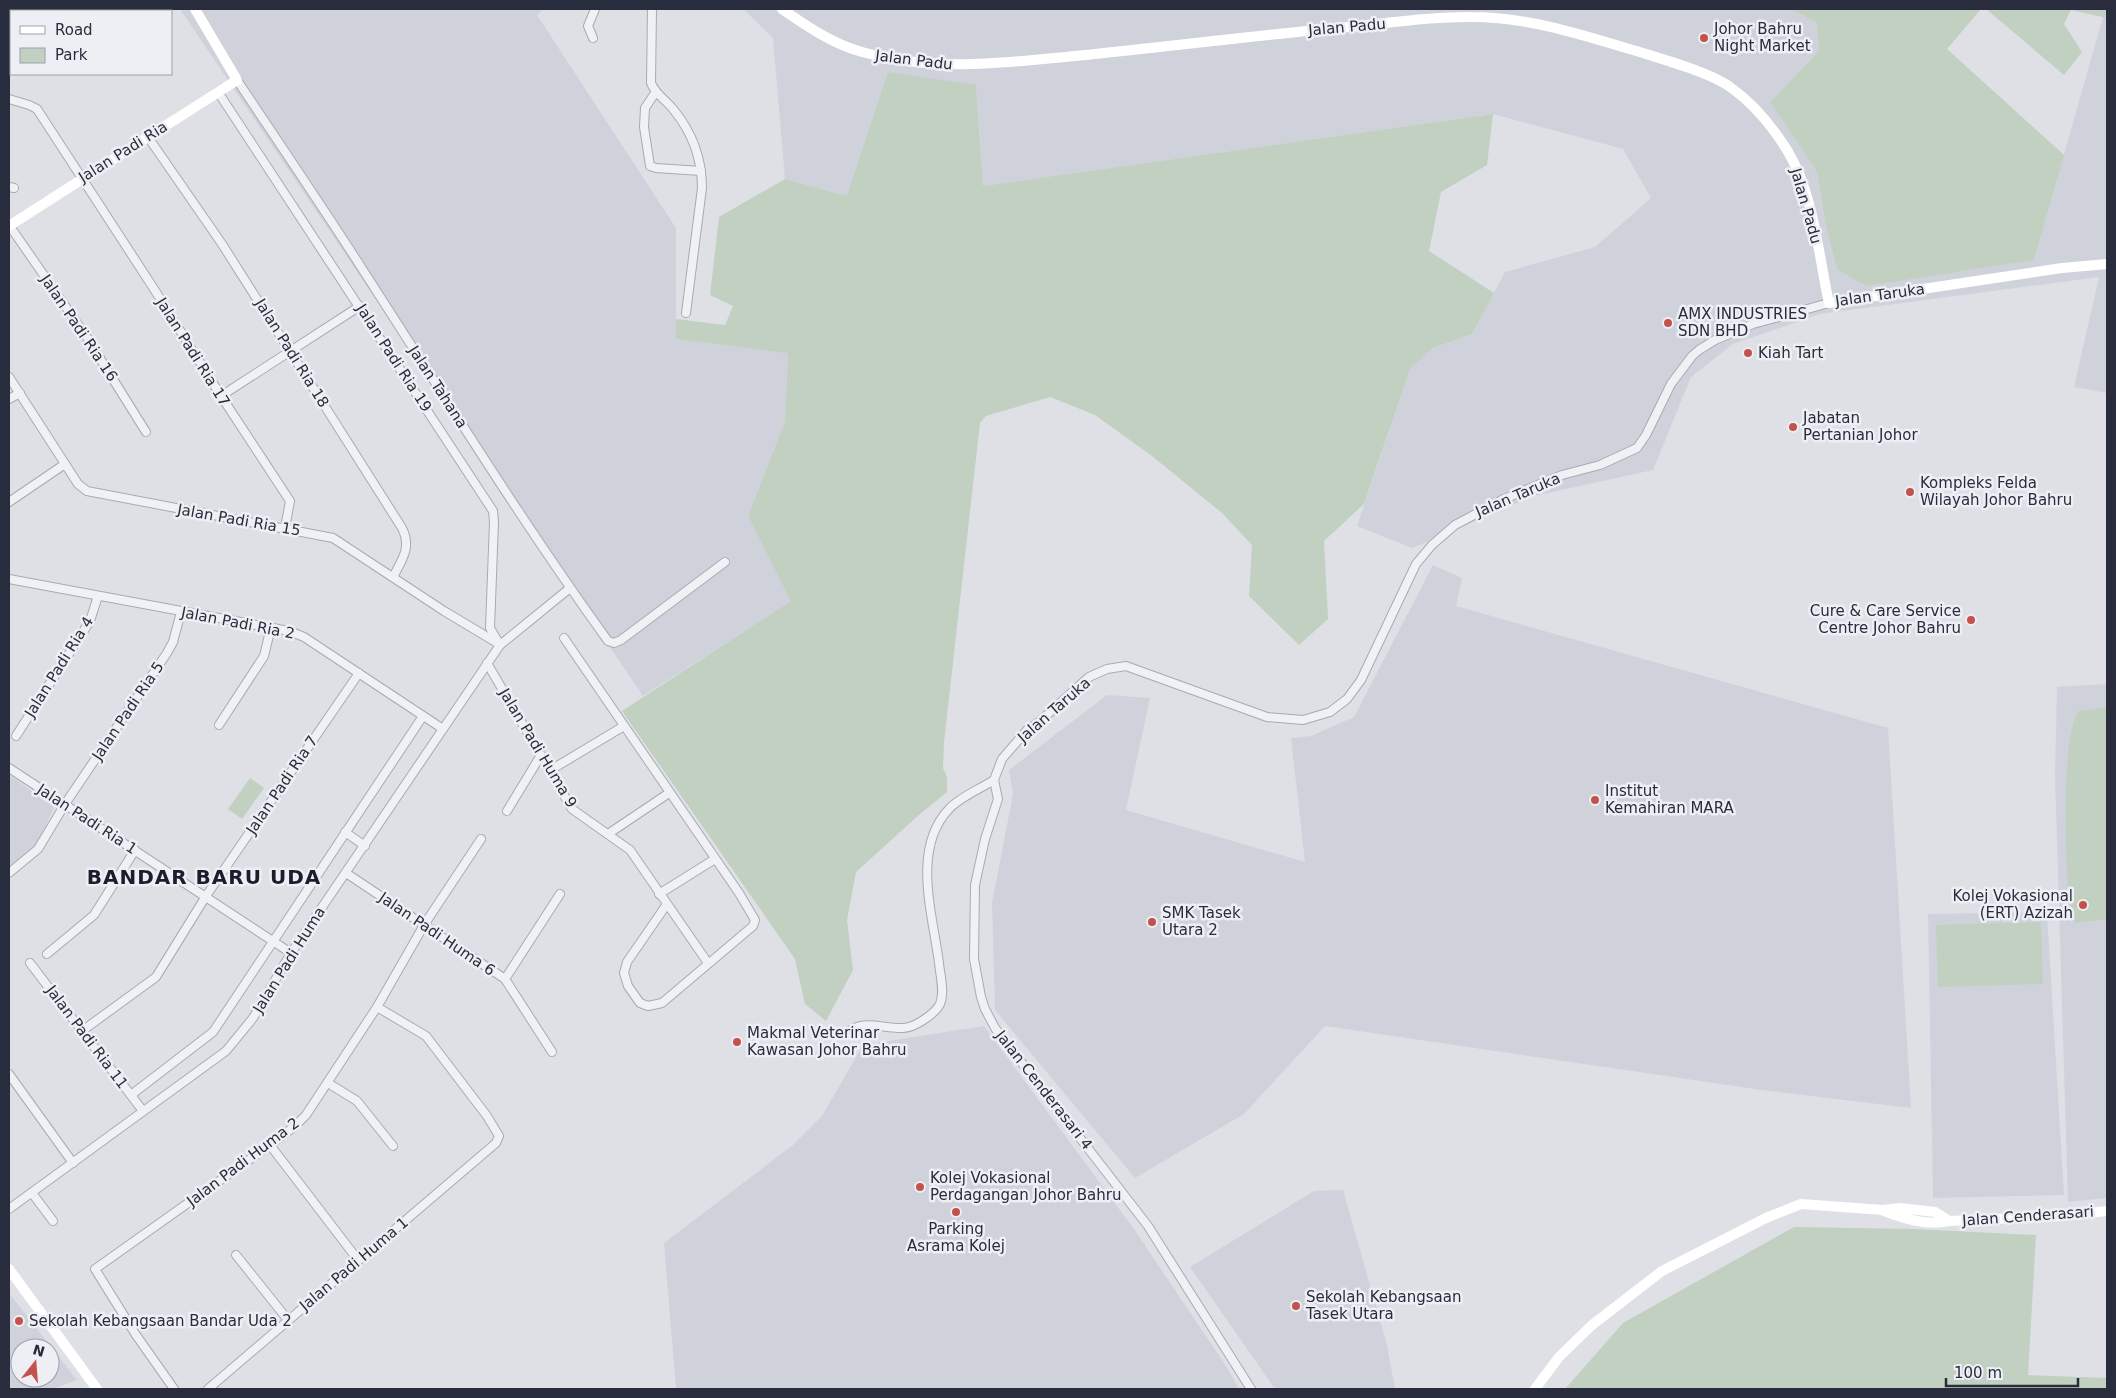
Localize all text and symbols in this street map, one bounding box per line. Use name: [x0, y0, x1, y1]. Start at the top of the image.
legend: [10, 10, 172, 75]
street label: Jalan Padu: [1306, 15, 1387, 39]
place label: Johor Bahru Night Market: [1713, 20, 1811, 55]
text: Road: [55, 21, 93, 39]
marker: Johor Bahru Night Market: [1698, 32, 1710, 44]
text: Park: [55, 46, 88, 64]
street label: Jalan Padu: [873, 46, 954, 74]
street label: Jalan Padi Ria: [75, 118, 171, 187]
street label: Jalan Padu: [1786, 165, 1825, 246]
street label: Jalan Padi Ria 16: [36, 270, 121, 385]
street label: Jalan Taruka: [1833, 280, 1926, 310]
street label: Jalan Padi Ria 17: [152, 293, 234, 410]
street label: Jalan Padi Ria 18: [251, 294, 333, 411]
street label: Jalan Padi Ria 19: [352, 300, 436, 415]
place label: AMX INDUSTRIES SDN BHD: [1678, 305, 1807, 340]
marker: AMX INDUSTRIES SDN BHD: [1662, 317, 1674, 329]
street label: Jalan Tahana: [404, 342, 471, 432]
place label: Kiah Tart: [1758, 344, 1824, 362]
marker: Kiah Tart: [1742, 347, 1754, 359]
place label: Jabatan Pertanian Johor: [1802, 409, 1918, 444]
marker: Jabatan Pertanian Johor: [1787, 421, 1799, 433]
street label: Jalan Taruka: [1472, 469, 1563, 521]
place label: Kompleks Felda Wilayah Johor Bahru: [1920, 474, 2072, 509]
marker: Kompleks Felda Wilayah Johor Bahru: [1904, 486, 1916, 498]
street label: Jalan Padi Ria 15: [175, 500, 302, 540]
place label: Cure & Care Service Centre Johor Bahru: [1810, 602, 1961, 637]
street label: Jalan Padi Ria 2: [179, 603, 296, 643]
street label: Jalan Padi Ria 4: [20, 613, 97, 722]
marker: Cure & Care Service Centre Johor Bahru: [1965, 614, 1977, 626]
street label: Jalan Padi Ria 5: [88, 658, 168, 765]
street label: Jalan Taruka: [1013, 674, 1094, 747]
street label: Jalan Padi Huma 9: [495, 684, 581, 811]
street label: Jalan Padi Ria 7: [242, 732, 322, 839]
street label: Jalan Padi Ria 1: [33, 779, 140, 858]
place label: Institut Kemahiran MARA: [1605, 782, 1734, 817]
marker: Institut Kemahiran MARA: [1589, 794, 1601, 806]
district label: BANDAR BARU UDA: [87, 865, 321, 889]
place label: Kolej Vokasional (ERT) Azizah: [1952, 887, 2073, 922]
street label: Jalan Padi Huma 6: [375, 888, 498, 980]
marker: Kolej Vokasional (ERT) Azizah: [2077, 899, 2089, 911]
street label: Jalan Padi Huma: [249, 904, 329, 1017]
place label: SMK Tasek Utara 2: [1162, 904, 1241, 939]
marker: SMK Tasek Utara 2: [1146, 916, 1158, 928]
street label: Jalan Padi Ria 11: [42, 981, 132, 1092]
place label: Makmal Veterinar Kawasan Johor Bahru: [747, 1024, 906, 1059]
street label: Jalan Cenderasari 4: [991, 1026, 1096, 1153]
marker: Makmal Veterinar Kawasan Johor Bahru: [731, 1036, 743, 1048]
street label: Jalan Padi Huma 2: [182, 1114, 303, 1211]
place label: Kolej Vokasional Perdagangan Johor Bahru: [930, 1169, 1121, 1204]
marker: Kolej Vokasional Perdagangan Johor Bahru: [914, 1181, 926, 1193]
street label: Jalan Cenderasari: [1961, 1202, 2094, 1230]
marker: Parking Asrama Kolej: [950, 1206, 962, 1218]
street label: Jalan Padi Huma 1: [295, 1213, 412, 1315]
place label: Parking Asrama Kolej: [907, 1220, 1005, 1255]
place label: Sekolah Kebangsaan Tasek Utara: [1305, 1288, 1461, 1323]
marker: Sekolah Kebangsaan Tasek Utara: [1290, 1300, 1302, 1312]
place label: Sekolah Kebangsaan Bandar Uda 2: [29, 1312, 292, 1330]
marker: Sekolah Kebangsaan Bandar Uda 2: [13, 1315, 25, 1327]
north arrow: [10, 1338, 60, 1388]
text: N: [31, 1341, 47, 1360]
scale bar: [1946, 1356, 2078, 1388]
text: 100 m: [1954, 1364, 2002, 1382]

